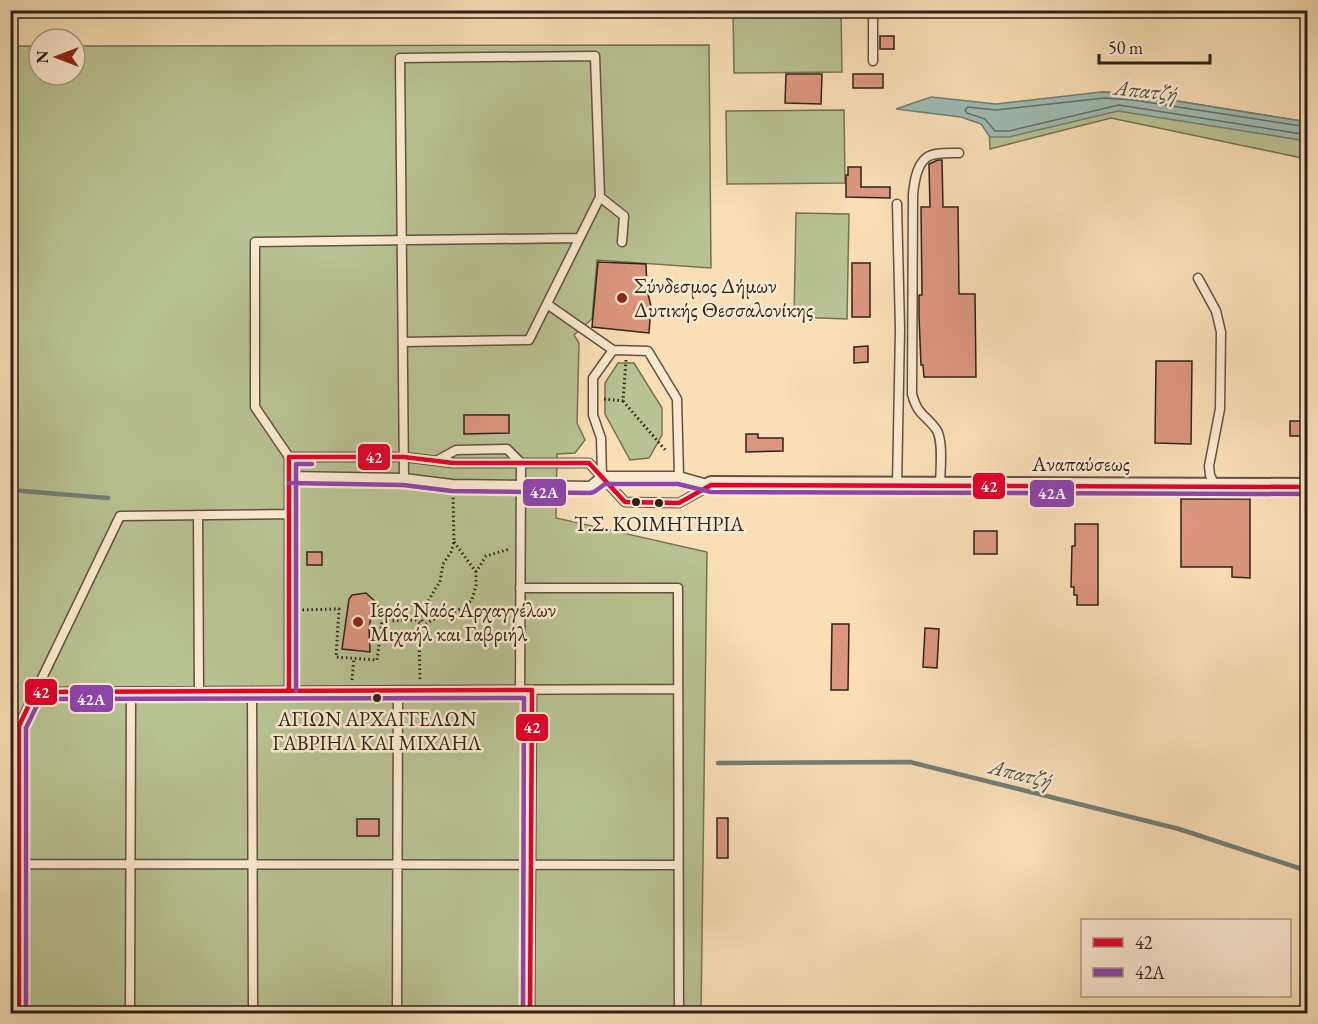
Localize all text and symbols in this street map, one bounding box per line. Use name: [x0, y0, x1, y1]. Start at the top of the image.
north arrow: [27, 27, 87, 87]
scale bar: [1099, 27, 1210, 65]
text: 50 m: [1108, 36, 1143, 59]
text: N: [32, 50, 53, 63]
water label: Απατζή: [1111, 73, 1179, 108]
place label: Σύνδεσμος Δήμων Δυτικής Θεσσαλονίκης: [634, 272, 813, 323]
marker: Σύνδεσμος Δήμων Δυτικής Θεσσαλονίκης: [615, 291, 629, 305]
line badge: 42: [357, 443, 391, 471]
text: 42: [366, 447, 383, 468]
street label: Αναπαύσεως: [1031, 450, 1130, 477]
line badge: 42: [972, 472, 1006, 500]
text: 42: [981, 476, 998, 497]
line badge: 42Α: [522, 478, 567, 507]
line badge: 42Α: [1029, 479, 1075, 508]
text: 42Α: [530, 482, 559, 503]
text: 42Α: [1038, 483, 1067, 504]
unlabelled marker: [630, 496, 642, 508]
marker: Τ.Σ. ΚΟΙΜΗΤΗΡΙΑ: [653, 497, 665, 509]
place label: Τ.Σ. ΚΟΙΜΗΤΗΡΙΑ: [574, 511, 744, 537]
place label: Ιερός Ναός Αρχαγγέλων Μιχαήλ και Γαβριήλ: [370, 596, 556, 647]
marker: Ιερός Ναός Αρχαγγέλων Μιχαήλ και Γαβριήλ: [351, 615, 365, 629]
line badge: 42: [24, 678, 58, 706]
text: 42: [33, 682, 50, 703]
line badge: 42Α: [69, 684, 114, 713]
text: 42Α: [77, 689, 106, 710]
marker: ΑΓΙΩΝ ΑΡΧΑΓΓΕΛΩΝ ΓΑΒΡΙΗΛ ΚΑΙ ΜΙΧΑΗΛ: [371, 692, 383, 704]
place label: ΑΓΙΩΝ ΑΡΧΑΓΓΕΛΩΝ ΓΑΒΡΙΗΛ ΚΑΙ ΜΙΧΑΗΛ: [273, 706, 482, 756]
line badge: 42: [515, 713, 549, 742]
text: 42: [524, 717, 541, 738]
water label: Απατζή: [984, 751, 1055, 795]
legend: [1081, 919, 1291, 997]
text: 42: [1135, 931, 1153, 954]
text: 42Α: [1135, 961, 1165, 984]

